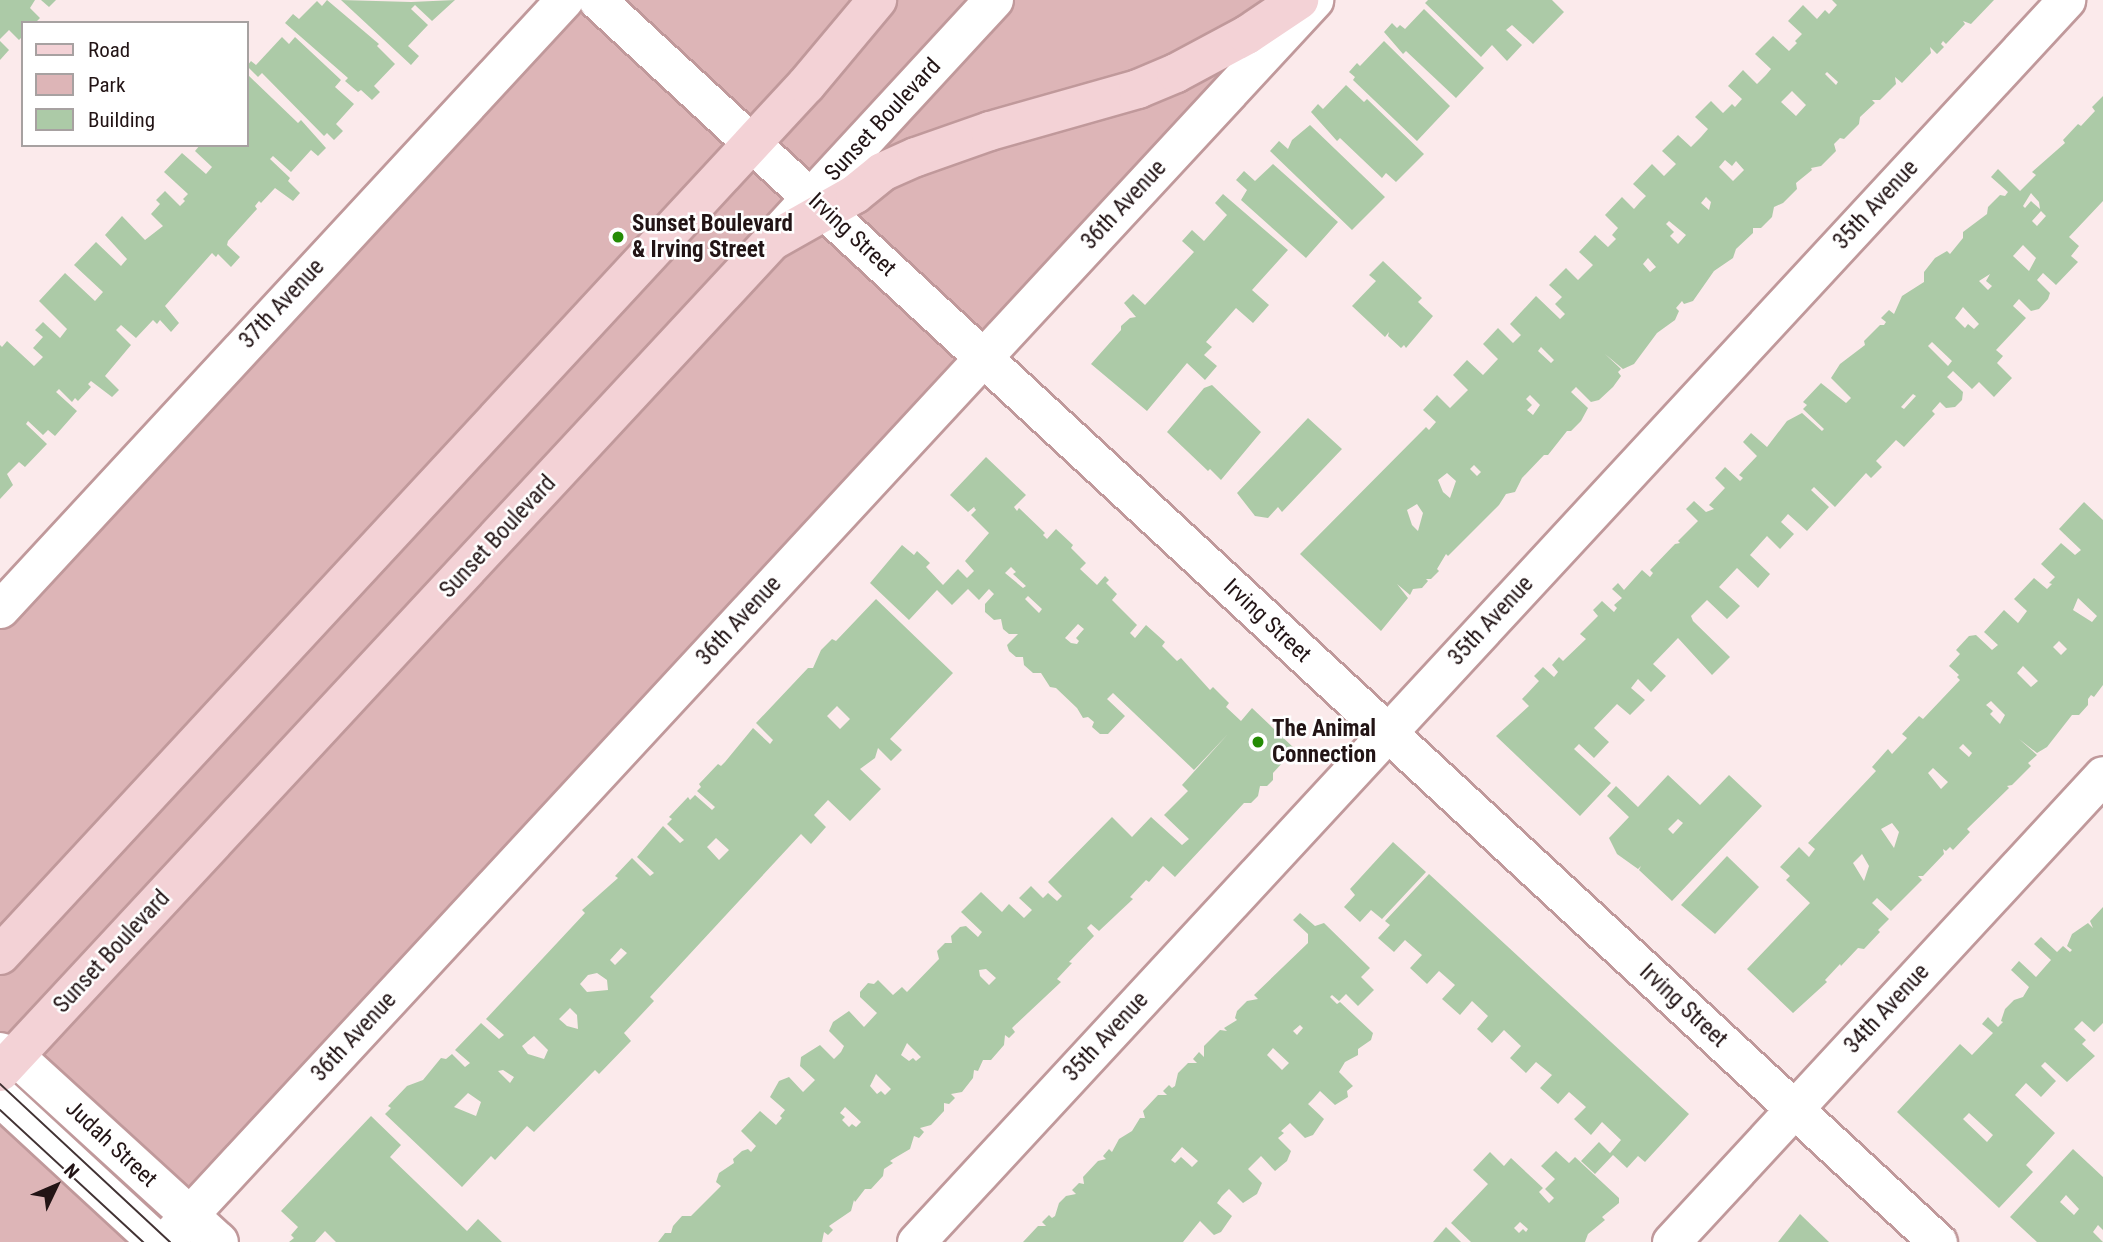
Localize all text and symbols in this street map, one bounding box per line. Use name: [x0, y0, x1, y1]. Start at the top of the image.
legend: [21, 21, 248, 147]
text: Road: [88, 38, 130, 62]
street label: Sunset Boulevard: [819, 53, 947, 187]
text: Park: [88, 73, 125, 97]
text: Building: [88, 108, 155, 132]
street label: 36th Avenue: [1076, 155, 1172, 255]
street label: 35th Avenue: [1828, 155, 1924, 255]
street label: Irving Street: [802, 187, 902, 283]
place label: Sunset Boulevard & Irving Street: [632, 210, 793, 264]
marker: Sunset Boulevard & Irving Street: [610, 229, 626, 245]
street label: 37th Avenue: [234, 254, 330, 354]
street label: Sunset Boulevard: [434, 470, 562, 604]
street label: 36th Avenue: [691, 571, 787, 671]
street label: 35th Avenue: [1443, 571, 1539, 671]
street label: Irving Street: [1217, 573, 1317, 669]
place label: The Animal Connection: [1272, 715, 1376, 769]
marker: The Animal Connection: [1250, 734, 1266, 750]
street label: Sunset Boulevard: [48, 885, 176, 1019]
street label: Irving Street: [1633, 958, 1733, 1054]
street label: 34th Avenue: [1839, 959, 1935, 1059]
street label: 36th Avenue: [306, 987, 402, 1087]
street label: 35th Avenue: [1058, 987, 1154, 1087]
street label: Judah Street: [60, 1095, 162, 1193]
north arrow: [21, 1151, 91, 1221]
text: N: [59, 1159, 84, 1183]

